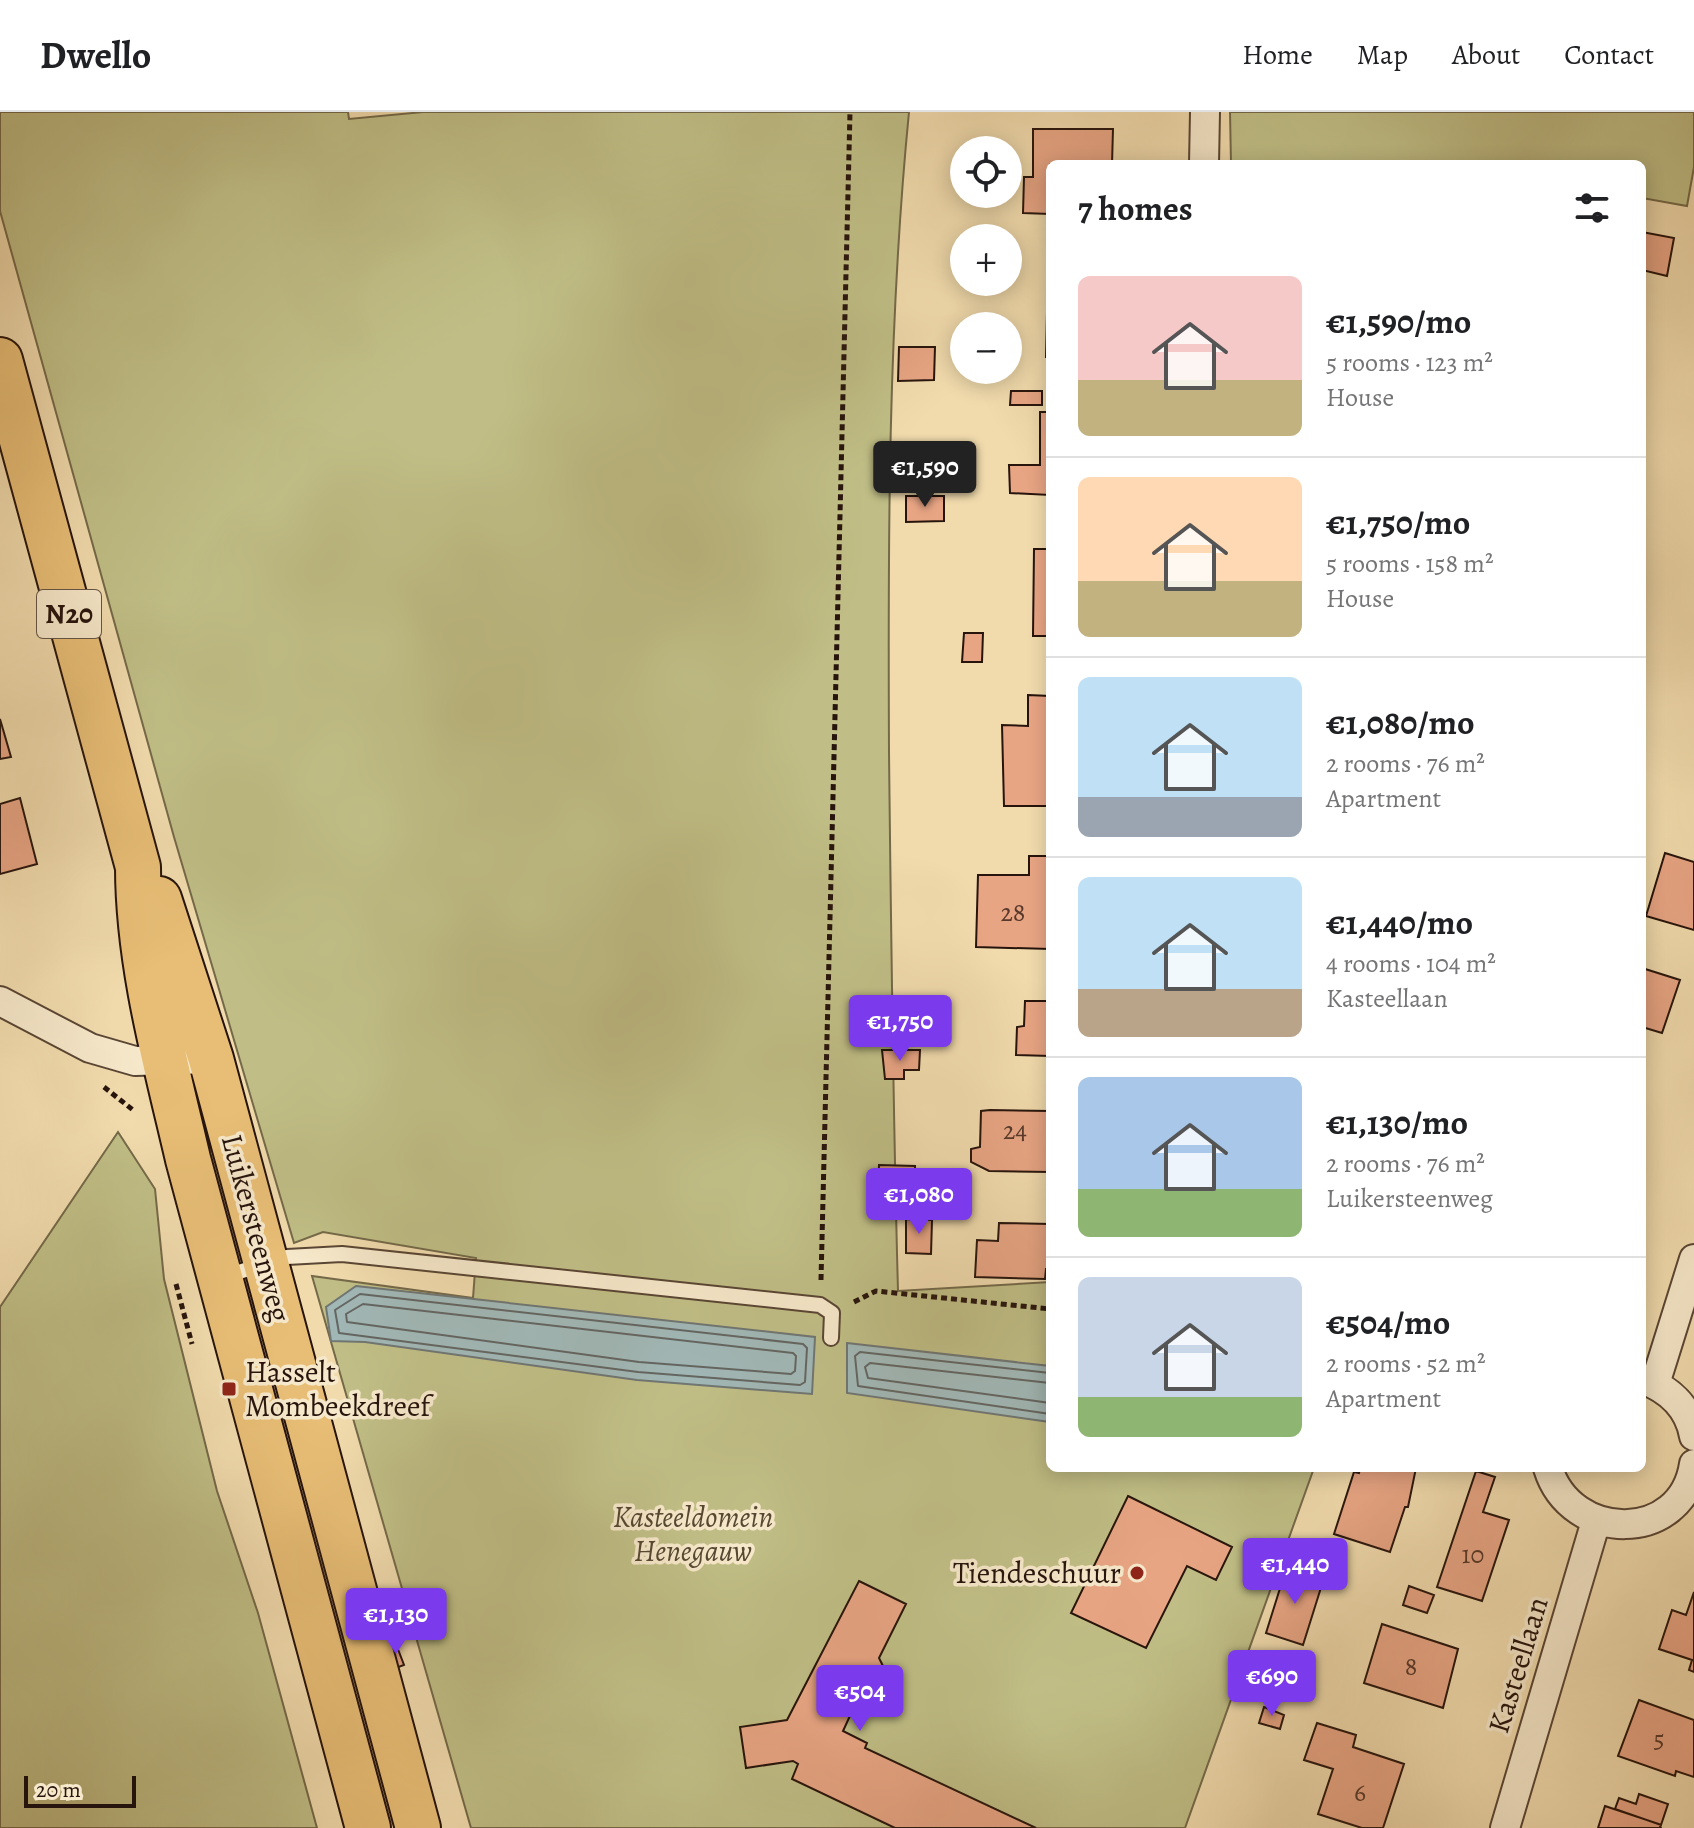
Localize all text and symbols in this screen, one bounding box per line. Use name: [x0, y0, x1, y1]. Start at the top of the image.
text: Dwello: [40, 29, 151, 81]
text: Home: [1242, 36, 1313, 74]
text: Map: [1357, 36, 1408, 74]
text: About: [1452, 36, 1520, 74]
text: Contact: [1564, 36, 1654, 74]
map controls: [950, 136, 1022, 384]
button: locate: [950, 136, 1022, 208]
text: 7 homes: [1078, 185, 1193, 232]
icon: filters: [1570, 186, 1614, 230]
button: +: [950, 224, 1022, 296]
text: €1,590/mo: [1326, 298, 1471, 345]
icon: home: [1142, 308, 1238, 404]
button: −: [950, 312, 1022, 384]
text: 5 rooms · 123 m²: [1326, 345, 1493, 380]
text: House: [1326, 380, 1394, 415]
pin: €1,590: [860, 441, 990, 509]
text: €1,590: [891, 449, 959, 484]
text: €1,750/mo: [1326, 499, 1470, 546]
icon: home: [1142, 509, 1238, 605]
text: 5 rooms · 158 m²: [1326, 546, 1493, 581]
text: House: [1326, 581, 1394, 616]
road number: N20: [37, 590, 101, 638]
text: €1,080/mo: [1326, 699, 1475, 746]
icon: home: [1142, 709, 1238, 805]
text: 2 rooms · 76 m²: [1326, 746, 1485, 781]
text: Apartment: [1326, 781, 1441, 816]
house number: 28: [1001, 895, 1025, 930]
text: €1,440/mo: [1326, 899, 1473, 946]
icon: home: [1142, 909, 1238, 1005]
text: 4 rooms · 104 m²: [1326, 946, 1496, 981]
text: Kasteellaan: [1326, 981, 1448, 1016]
pin: €1,750: [835, 995, 965, 1063]
text: €1,750: [867, 1003, 933, 1038]
text: €1,130/mo: [1326, 1099, 1468, 1146]
icon: home: [1142, 1109, 1238, 1205]
house number: 24: [1003, 1113, 1027, 1148]
street label: Luikersteenweg: [212, 1130, 300, 1326]
text: 2 rooms · 76 m²: [1326, 1146, 1485, 1181]
pin: €1,080: [854, 1168, 984, 1236]
text: €1,080: [884, 1176, 954, 1211]
text: Luikersteenweg: [1326, 1181, 1493, 1216]
text: €504/mo: [1326, 1299, 1450, 1346]
icon: home: [1142, 1309, 1238, 1405]
text: 2 rooms · 52 m²: [1326, 1346, 1485, 1381]
place label: Hasselt Mombeekdreef: [245, 1352, 434, 1426]
marker: Hasselt Mombeekdreef: [220, 1380, 238, 1398]
text: Apartment: [1326, 1381, 1441, 1416]
park label: Kasteeldomein Henegauw: [613, 1497, 773, 1571]
house number: 10: [1462, 1537, 1484, 1572]
pin: €1,440: [1230, 1538, 1360, 1606]
text: €1,440: [1261, 1546, 1329, 1581]
place label: Tiendeschuur: [953, 1553, 1121, 1593]
marker: Tiendeschuur: [1128, 1564, 1146, 1582]
pin: €1,130: [331, 1588, 461, 1656]
street label: Kasteellaan: [1478, 1592, 1558, 1738]
text: €1,130: [364, 1596, 428, 1631]
house number: 8: [1405, 1649, 1417, 1684]
pin: €690: [1225, 1650, 1319, 1718]
text: €690: [1246, 1658, 1298, 1693]
pin: €504: [813, 1665, 907, 1733]
text: €504: [834, 1673, 886, 1708]
house number: 5: [1653, 1721, 1665, 1756]
scale bar: [24, 1772, 136, 1808]
text: 20 m: [36, 1775, 81, 1805]
house number: 6: [1354, 1775, 1366, 1810]

